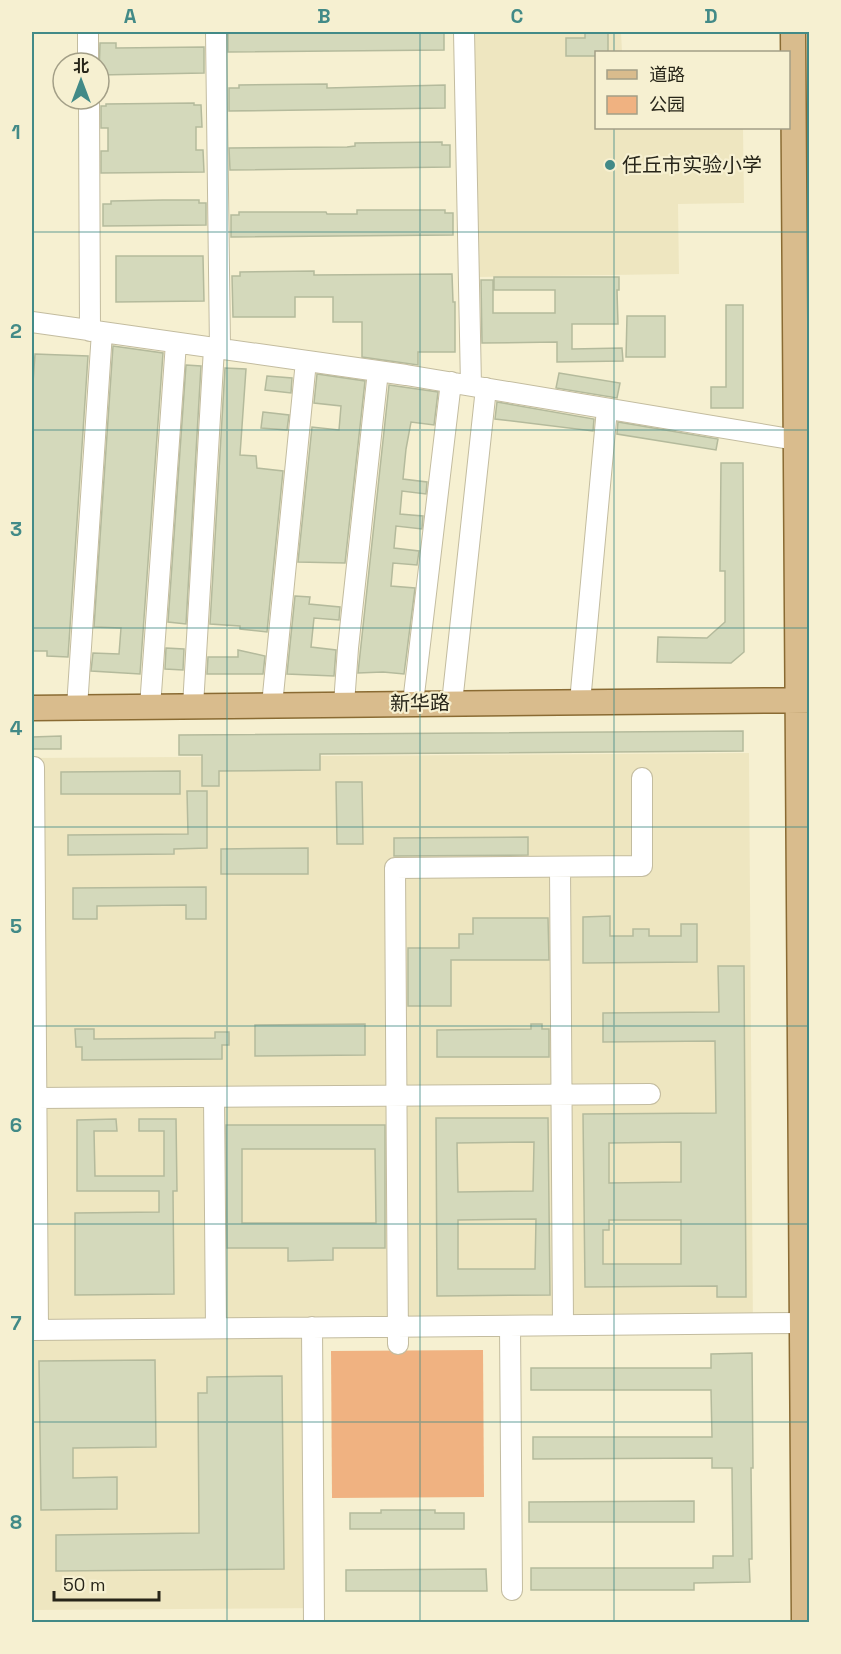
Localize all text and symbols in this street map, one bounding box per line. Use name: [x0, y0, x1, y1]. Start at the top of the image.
text: A: [124, 3, 137, 29]
text: B: [317, 3, 331, 29]
text: C: [511, 3, 524, 29]
text: D: [704, 3, 718, 29]
north arrow: [51, 51, 111, 111]
legend: [595, 51, 790, 129]
text: 北: [73, 56, 89, 77]
text: 道路: [649, 63, 685, 86]
text: 公园: [649, 93, 685, 116]
text: 1: [11, 119, 21, 145]
place label: 任丘市实验小学: [622, 152, 762, 178]
marker: 任丘市实验小学: [603, 158, 617, 172]
text: 2: [10, 318, 22, 344]
text: 3: [10, 516, 22, 542]
street label: 新华路: [390, 689, 450, 717]
text: 4: [10, 715, 23, 741]
text: 5: [10, 913, 22, 939]
text: 6: [10, 1112, 22, 1138]
text: 7: [10, 1310, 22, 1336]
text: 8: [10, 1509, 22, 1535]
scale bar: [54, 1564, 159, 1602]
text: 50 m: [63, 1573, 105, 1596]

